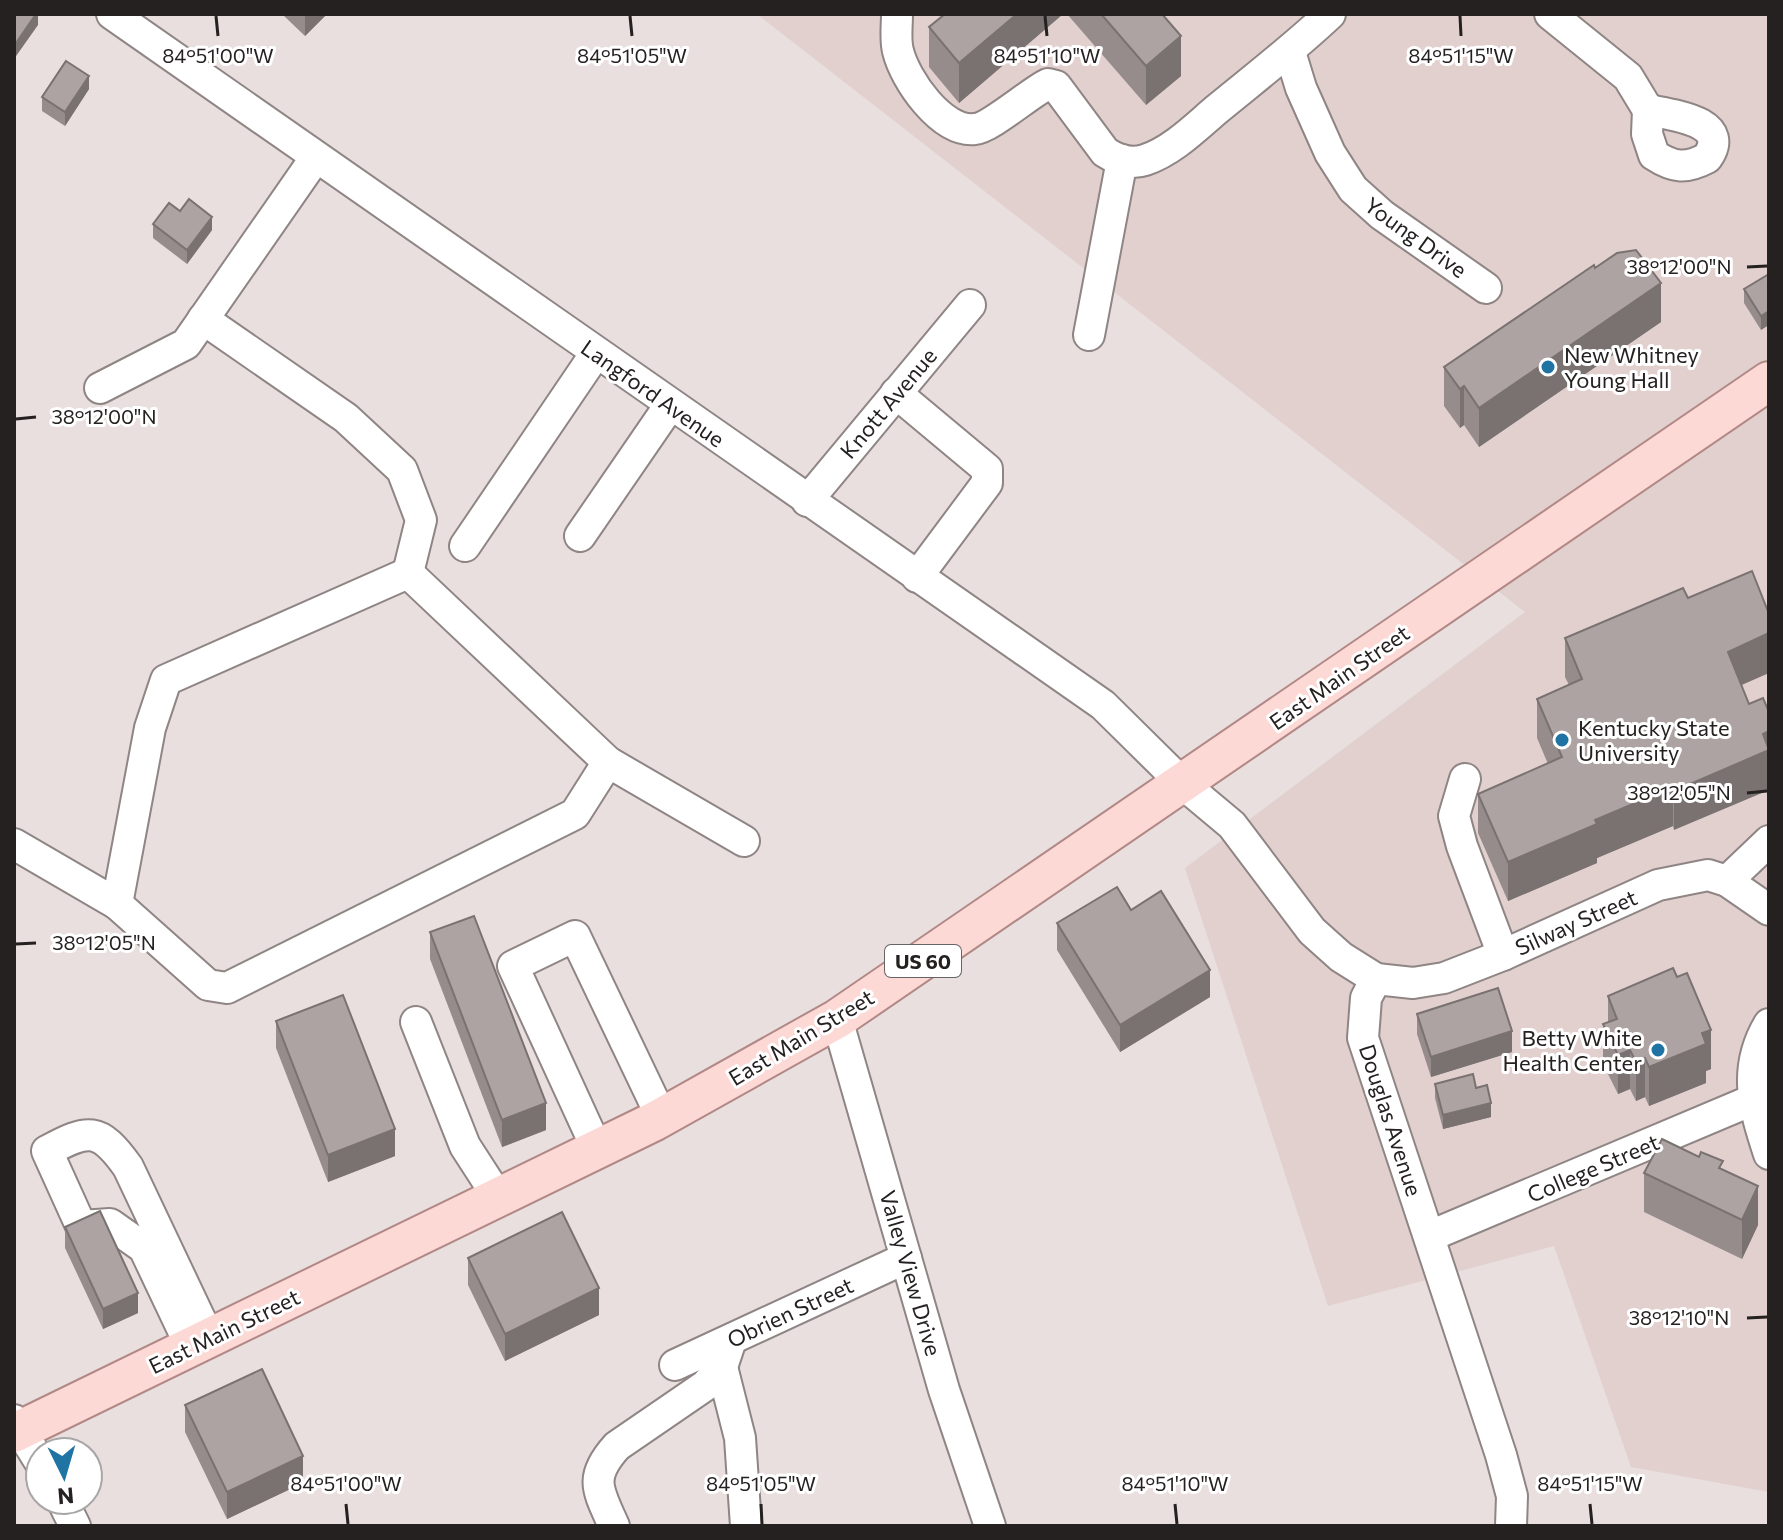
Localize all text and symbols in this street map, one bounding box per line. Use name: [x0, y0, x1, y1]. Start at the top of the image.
text: 84°51'00"W: [162, 43, 274, 67]
text: 84°51'05"W: [577, 43, 687, 67]
text: 84°51'10"W: [993, 43, 1101, 67]
text: 84°51'15"W: [1408, 43, 1514, 67]
street label: Young Drive: [1360, 191, 1472, 283]
text: 38°12'00"N: [1626, 254, 1732, 278]
street label: Langford Avenue: [576, 334, 730, 452]
place label: New Whitney Young Hall: [1564, 341, 1699, 393]
street label: Knott Avenue: [834, 342, 942, 464]
marker: New Whitney Young Hall: [1539, 358, 1557, 376]
text: 38°12'00"N: [51, 404, 157, 428]
street label: East Main Street: [1264, 619, 1414, 735]
place label: Kentucky State University: [1578, 714, 1730, 766]
marker: Kentucky State University: [1553, 731, 1571, 749]
text: 38°12'05"N: [1627, 780, 1731, 804]
street label: Silway Street: [1511, 883, 1641, 961]
text: 38°12'05"N: [52, 930, 156, 954]
road number: US 60: [885, 945, 961, 977]
street label: East Main Street: [723, 983, 879, 1091]
place label: Betty White Health Center: [1502, 1024, 1642, 1076]
street label: Douglas Avenue: [1354, 1041, 1428, 1199]
marker: Betty White Health Center: [1649, 1041, 1667, 1059]
street label: College Street: [1523, 1128, 1663, 1208]
street label: Valley View Drive: [875, 1187, 947, 1359]
street label: Obrien Street: [723, 1271, 857, 1353]
street label: East Main Street: [144, 1283, 304, 1379]
text: 38°12'10"N: [1629, 1305, 1729, 1329]
north arrow: [24, 1436, 104, 1516]
text: 84°51'00"W: [290, 1471, 402, 1495]
text: 84°51'05"W: [706, 1471, 816, 1495]
text: 84°51'10"W: [1121, 1471, 1229, 1495]
text: 84°51'15"W: [1537, 1471, 1643, 1495]
text: N: [56, 1482, 75, 1511]

